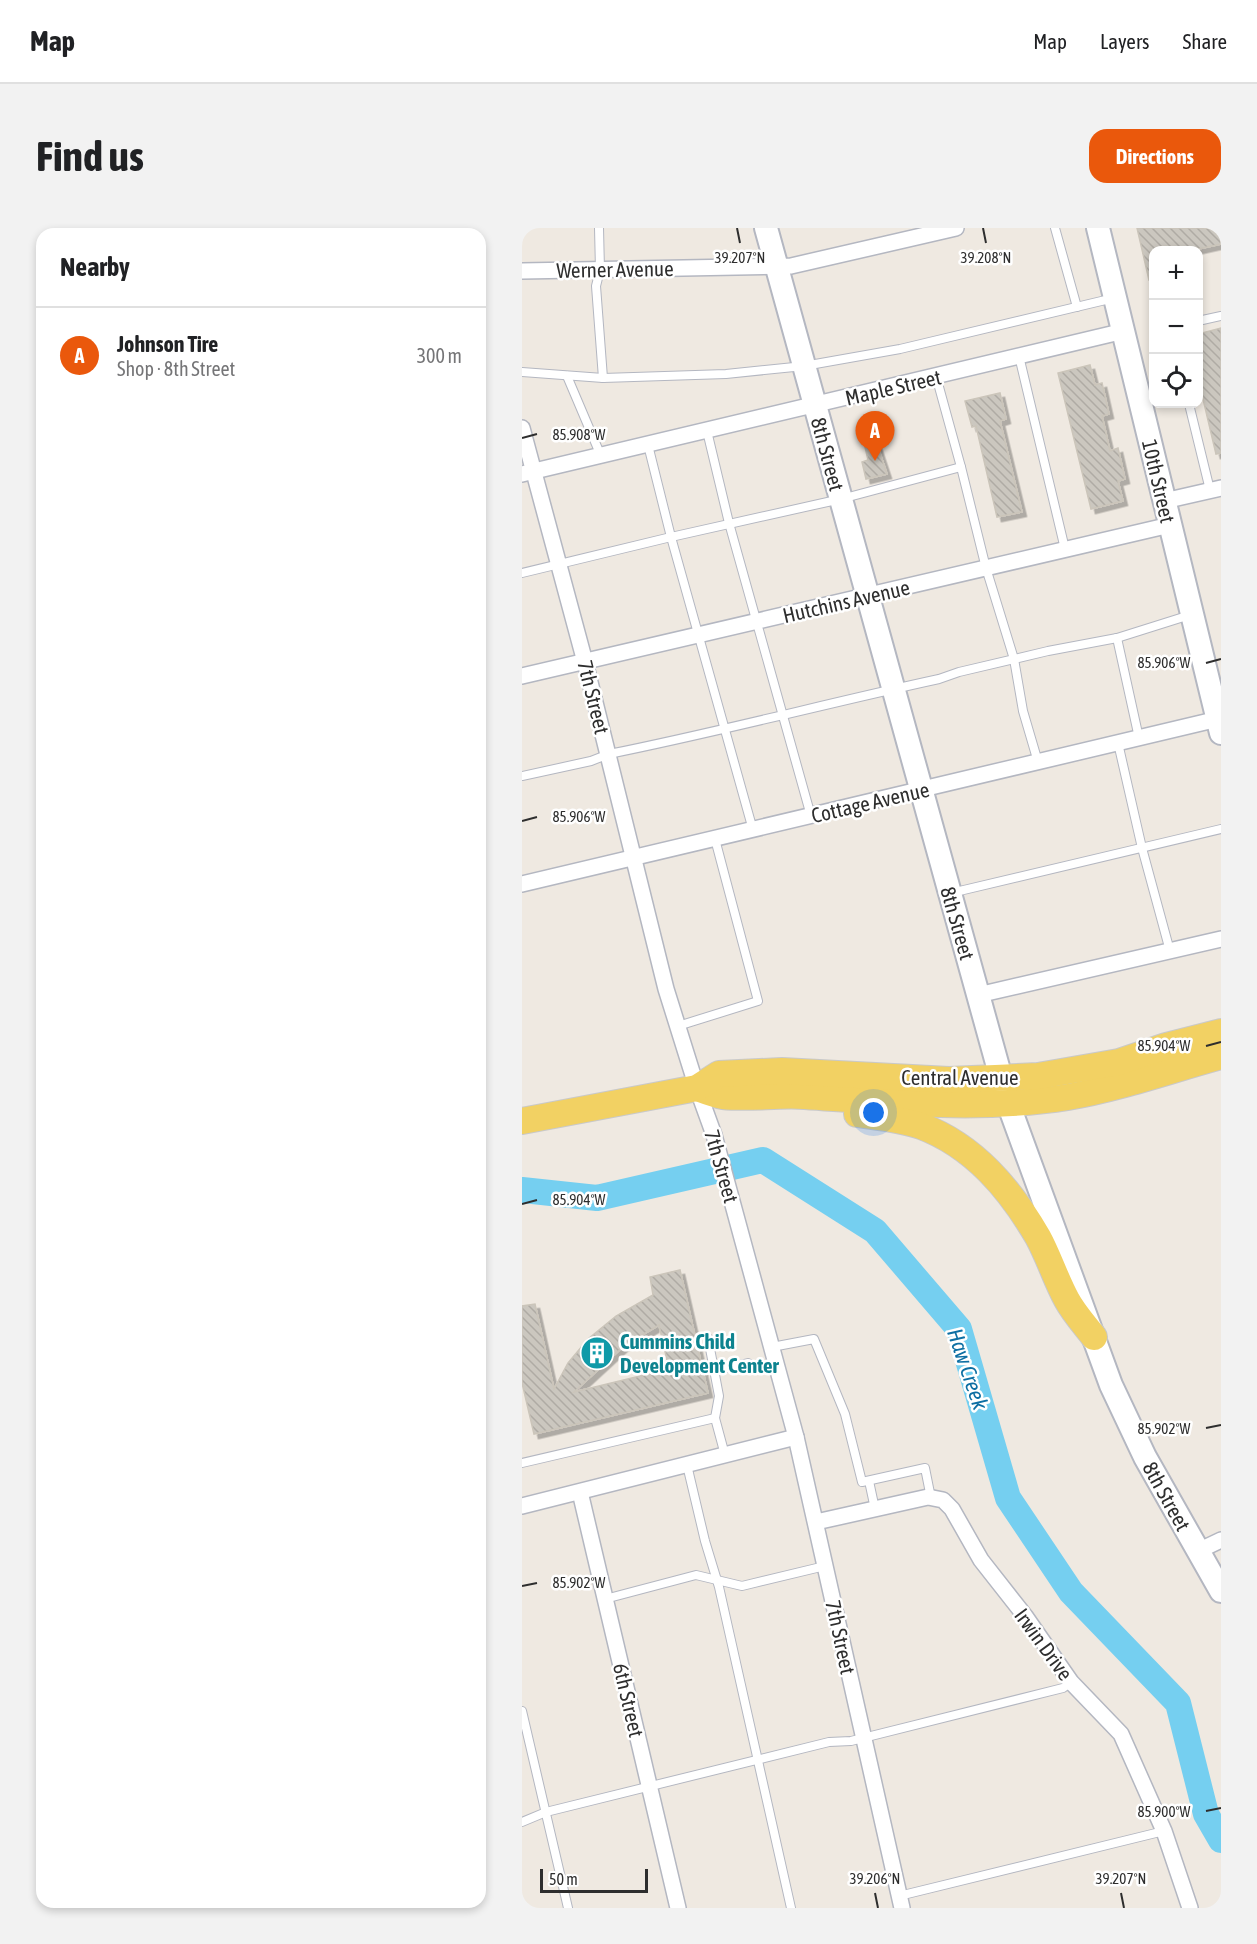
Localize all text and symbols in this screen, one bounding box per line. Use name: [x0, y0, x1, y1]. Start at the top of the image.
text: Map: [30, 25, 75, 57]
text: Map: [1033, 29, 1067, 53]
text: Layers: [1100, 29, 1150, 53]
text: Share: [1183, 29, 1227, 53]
button: Directions: [1089, 129, 1221, 183]
text: Find us: [36, 132, 144, 180]
map controls: [1149, 246, 1203, 408]
button: +: [1149, 246, 1203, 300]
text: 39.207°N: [715, 249, 765, 266]
text: 39.208°N: [961, 249, 1011, 266]
text: Nearby: [60, 252, 130, 282]
street label: Werner Avenue: [556, 256, 674, 282]
button: −: [1149, 300, 1203, 354]
text: Johnson Tire: [117, 331, 218, 357]
text: A: [75, 344, 84, 367]
text: 300 m: [417, 344, 462, 367]
button: locate: [1149, 354, 1203, 408]
text: Shop · 8th Street: [117, 357, 235, 380]
street label: Maple Street: [843, 364, 943, 410]
pin: A: [856, 412, 894, 461]
street label: 8th Street: [807, 415, 849, 493]
text: 85.908°W: [553, 426, 606, 443]
street label: 10th Street: [1138, 437, 1180, 525]
street label: Hutchins Avenue: [780, 575, 912, 627]
text: 85.906°W: [1138, 654, 1191, 671]
street label: 7th Street: [573, 658, 615, 736]
street label: Cottage Avenue: [809, 777, 931, 827]
text: 85.906°W: [553, 808, 606, 825]
street label: 8th Street: [936, 884, 980, 962]
text: 85.904°W: [1138, 1037, 1191, 1054]
street label: Central Avenue: [901, 1065, 1019, 1089]
your location: [859, 1098, 888, 1127]
street label: 7th Street: [700, 1127, 744, 1205]
text: 85.904°W: [553, 1191, 606, 1208]
water label: Haw Creek: [942, 1325, 994, 1413]
place label: Cummins Child Development Center: [620, 1329, 780, 1377]
building icon: Cummins Child Development Center: [579, 1335, 615, 1371]
text: 85.902°W: [1138, 1420, 1191, 1437]
street label: 8th Street: [1138, 1457, 1196, 1535]
text: 85.902°W: [553, 1574, 606, 1591]
street label: 7th Street: [821, 1598, 861, 1676]
street label: Irwin Drive: [1010, 1603, 1078, 1685]
street label: 6th Street: [609, 1661, 649, 1739]
text: 85.900°W: [1138, 1803, 1191, 1820]
scale bar: [540, 1866, 648, 1894]
text: 50 m: [549, 1870, 578, 1888]
text: 39.206°N: [850, 1870, 900, 1887]
text: 39.207°N: [1096, 1870, 1146, 1887]

